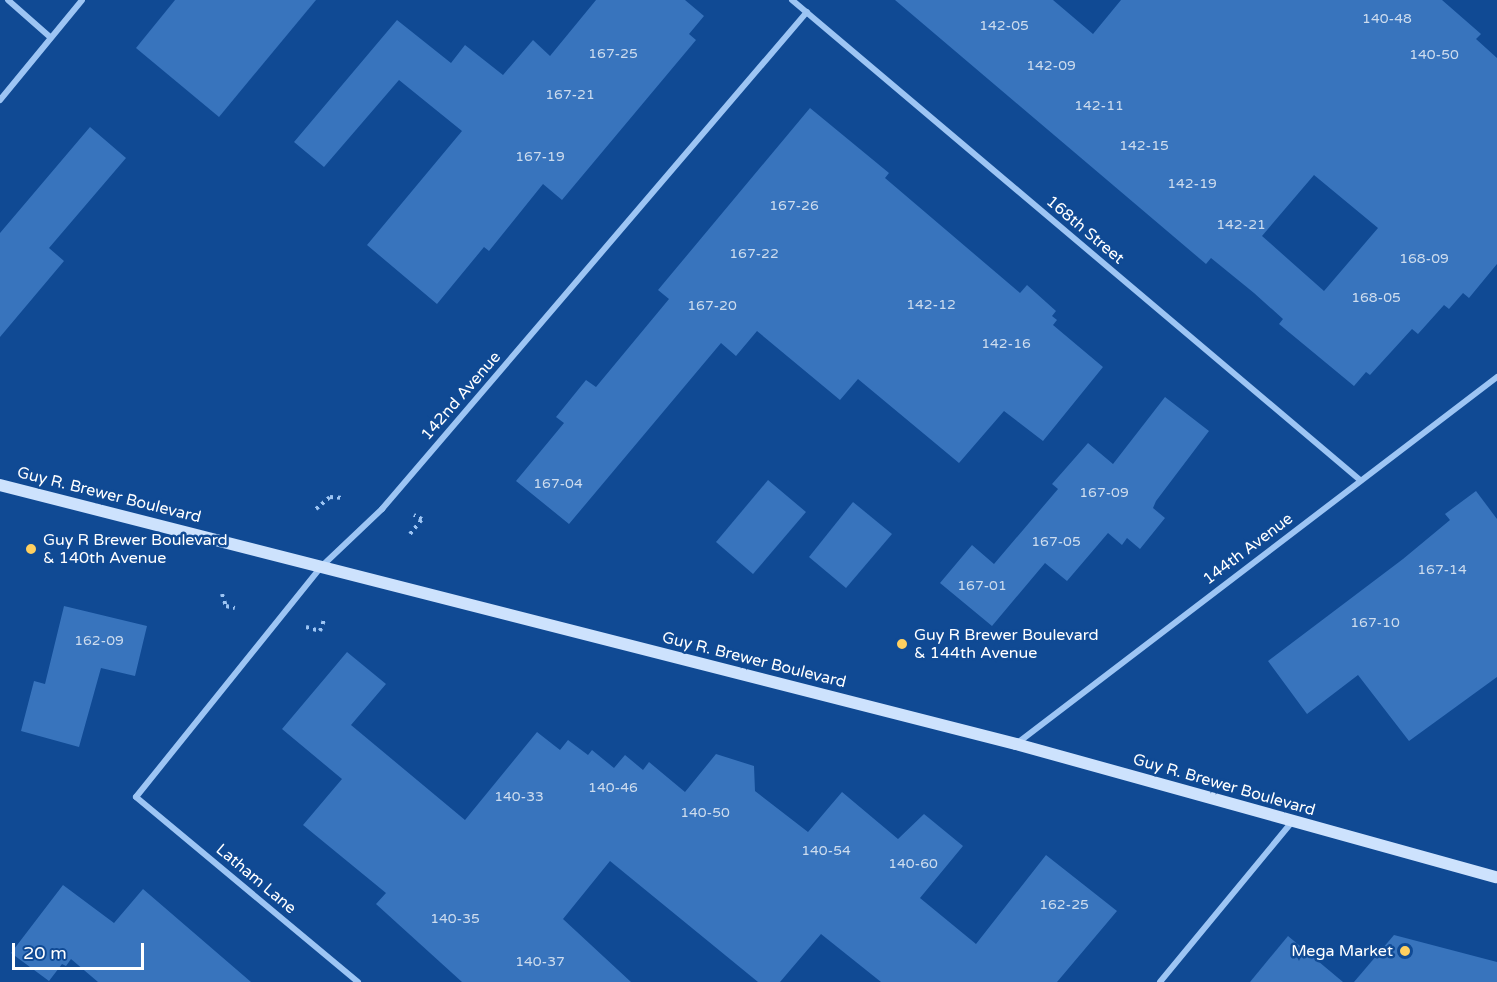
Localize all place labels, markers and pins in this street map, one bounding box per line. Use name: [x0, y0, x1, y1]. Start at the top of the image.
place label: Guy R Brewer Boulevard & 140th Avenue: [43, 530, 228, 568]
marker: Guy R Brewer Boulevard & 140th Avenue: [24, 542, 38, 556]
place label: Guy R Brewer Boulevard & 144th Avenue: [914, 625, 1099, 663]
marker: Guy R Brewer Boulevard & 144th Avenue: [895, 637, 909, 651]
place label: Mega Market: [1291, 941, 1393, 961]
marker: Mega Market: [1398, 944, 1412, 958]

